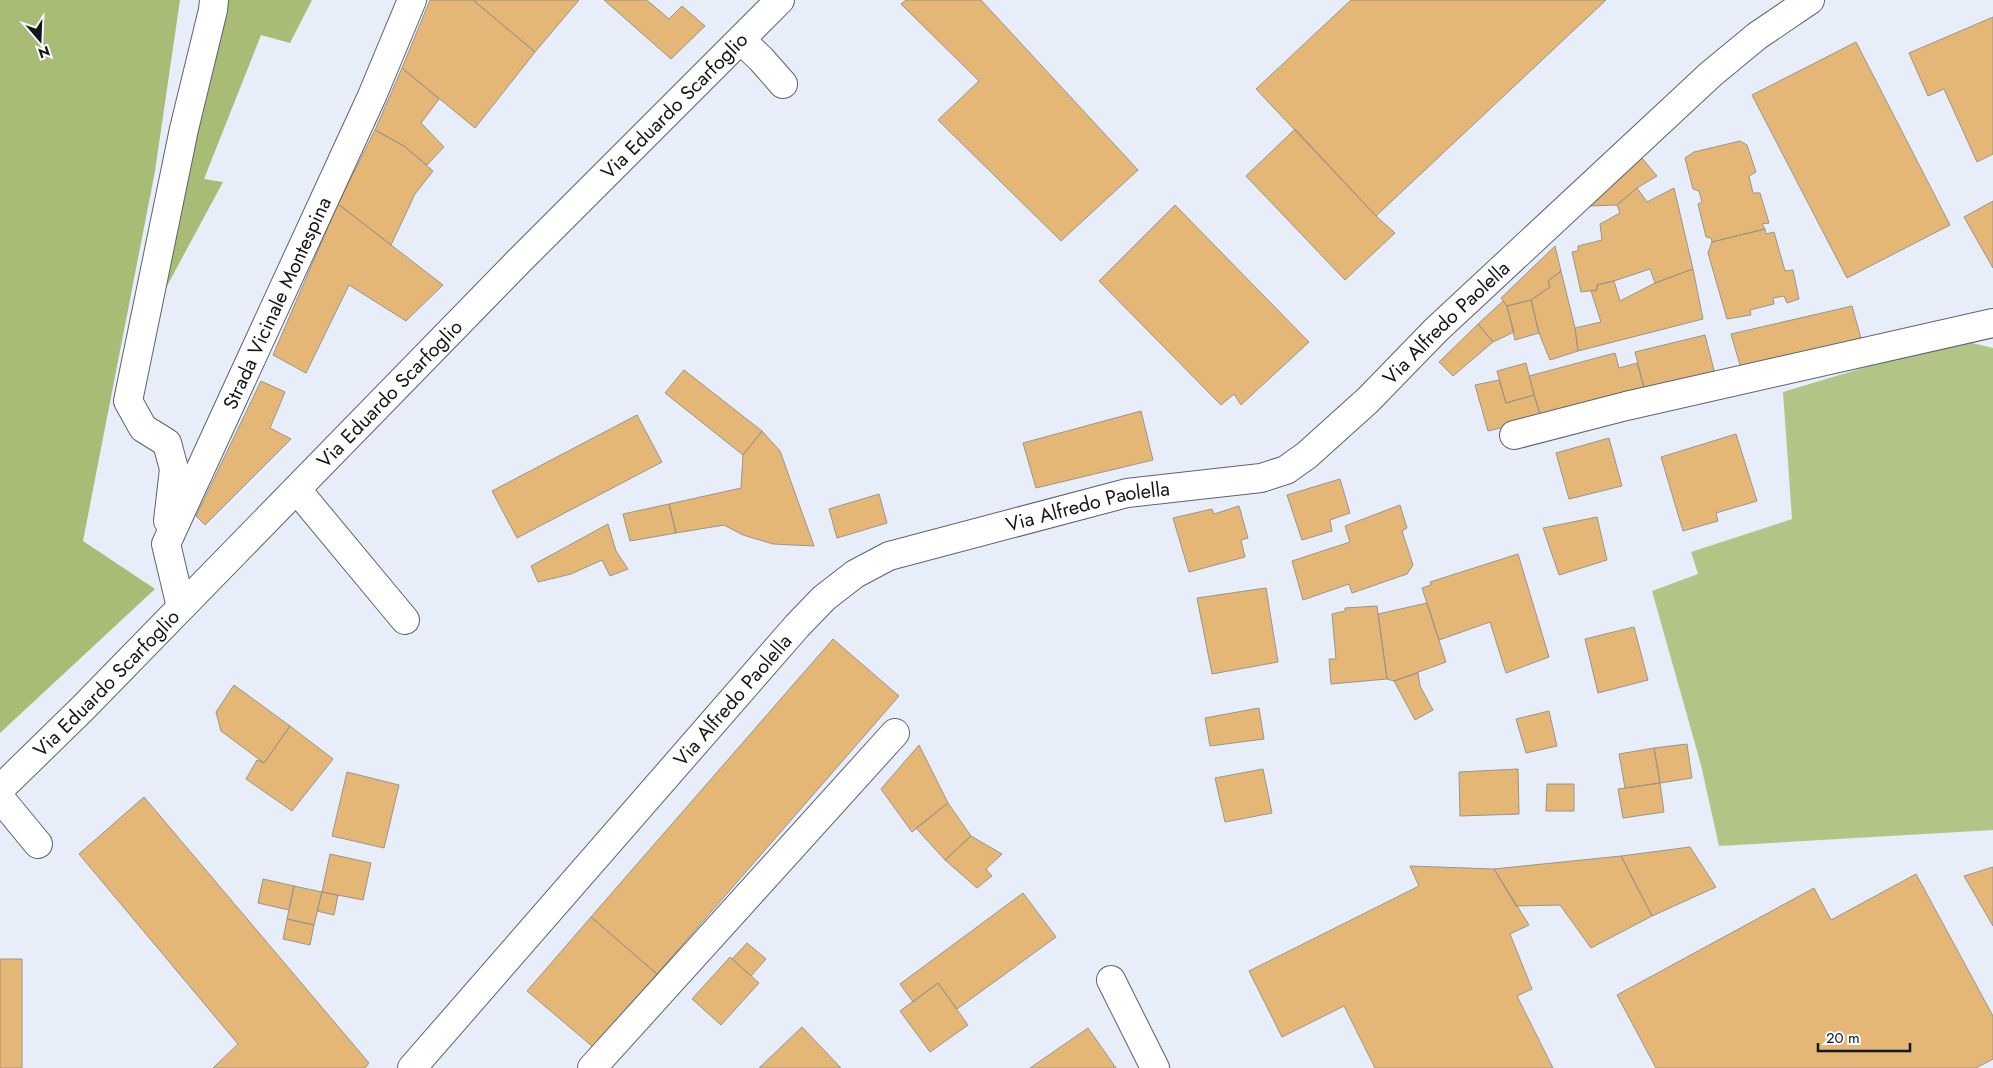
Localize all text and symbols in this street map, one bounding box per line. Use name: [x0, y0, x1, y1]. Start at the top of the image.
north arrow: [15, 15, 65, 65]
street label: Via Eduardo Scarfoglio: [594, 26, 754, 186]
text: N: [36, 41, 53, 64]
street label: Strada Vicinale Montespina: [215, 192, 338, 414]
street label: Via Alfredo Paolella: [1376, 254, 1516, 391]
street label: Via Eduardo Scarfoglio: [310, 313, 469, 475]
street label: Via Alfredo Paolella: [1003, 474, 1171, 539]
street label: Via Eduardo Scarfoglio: [27, 603, 186, 764]
street label: Via Alfredo Paolella: [667, 627, 798, 773]
scale bar: [1818, 1020, 1910, 1052]
text: 20 m: [1826, 1027, 1860, 1049]

